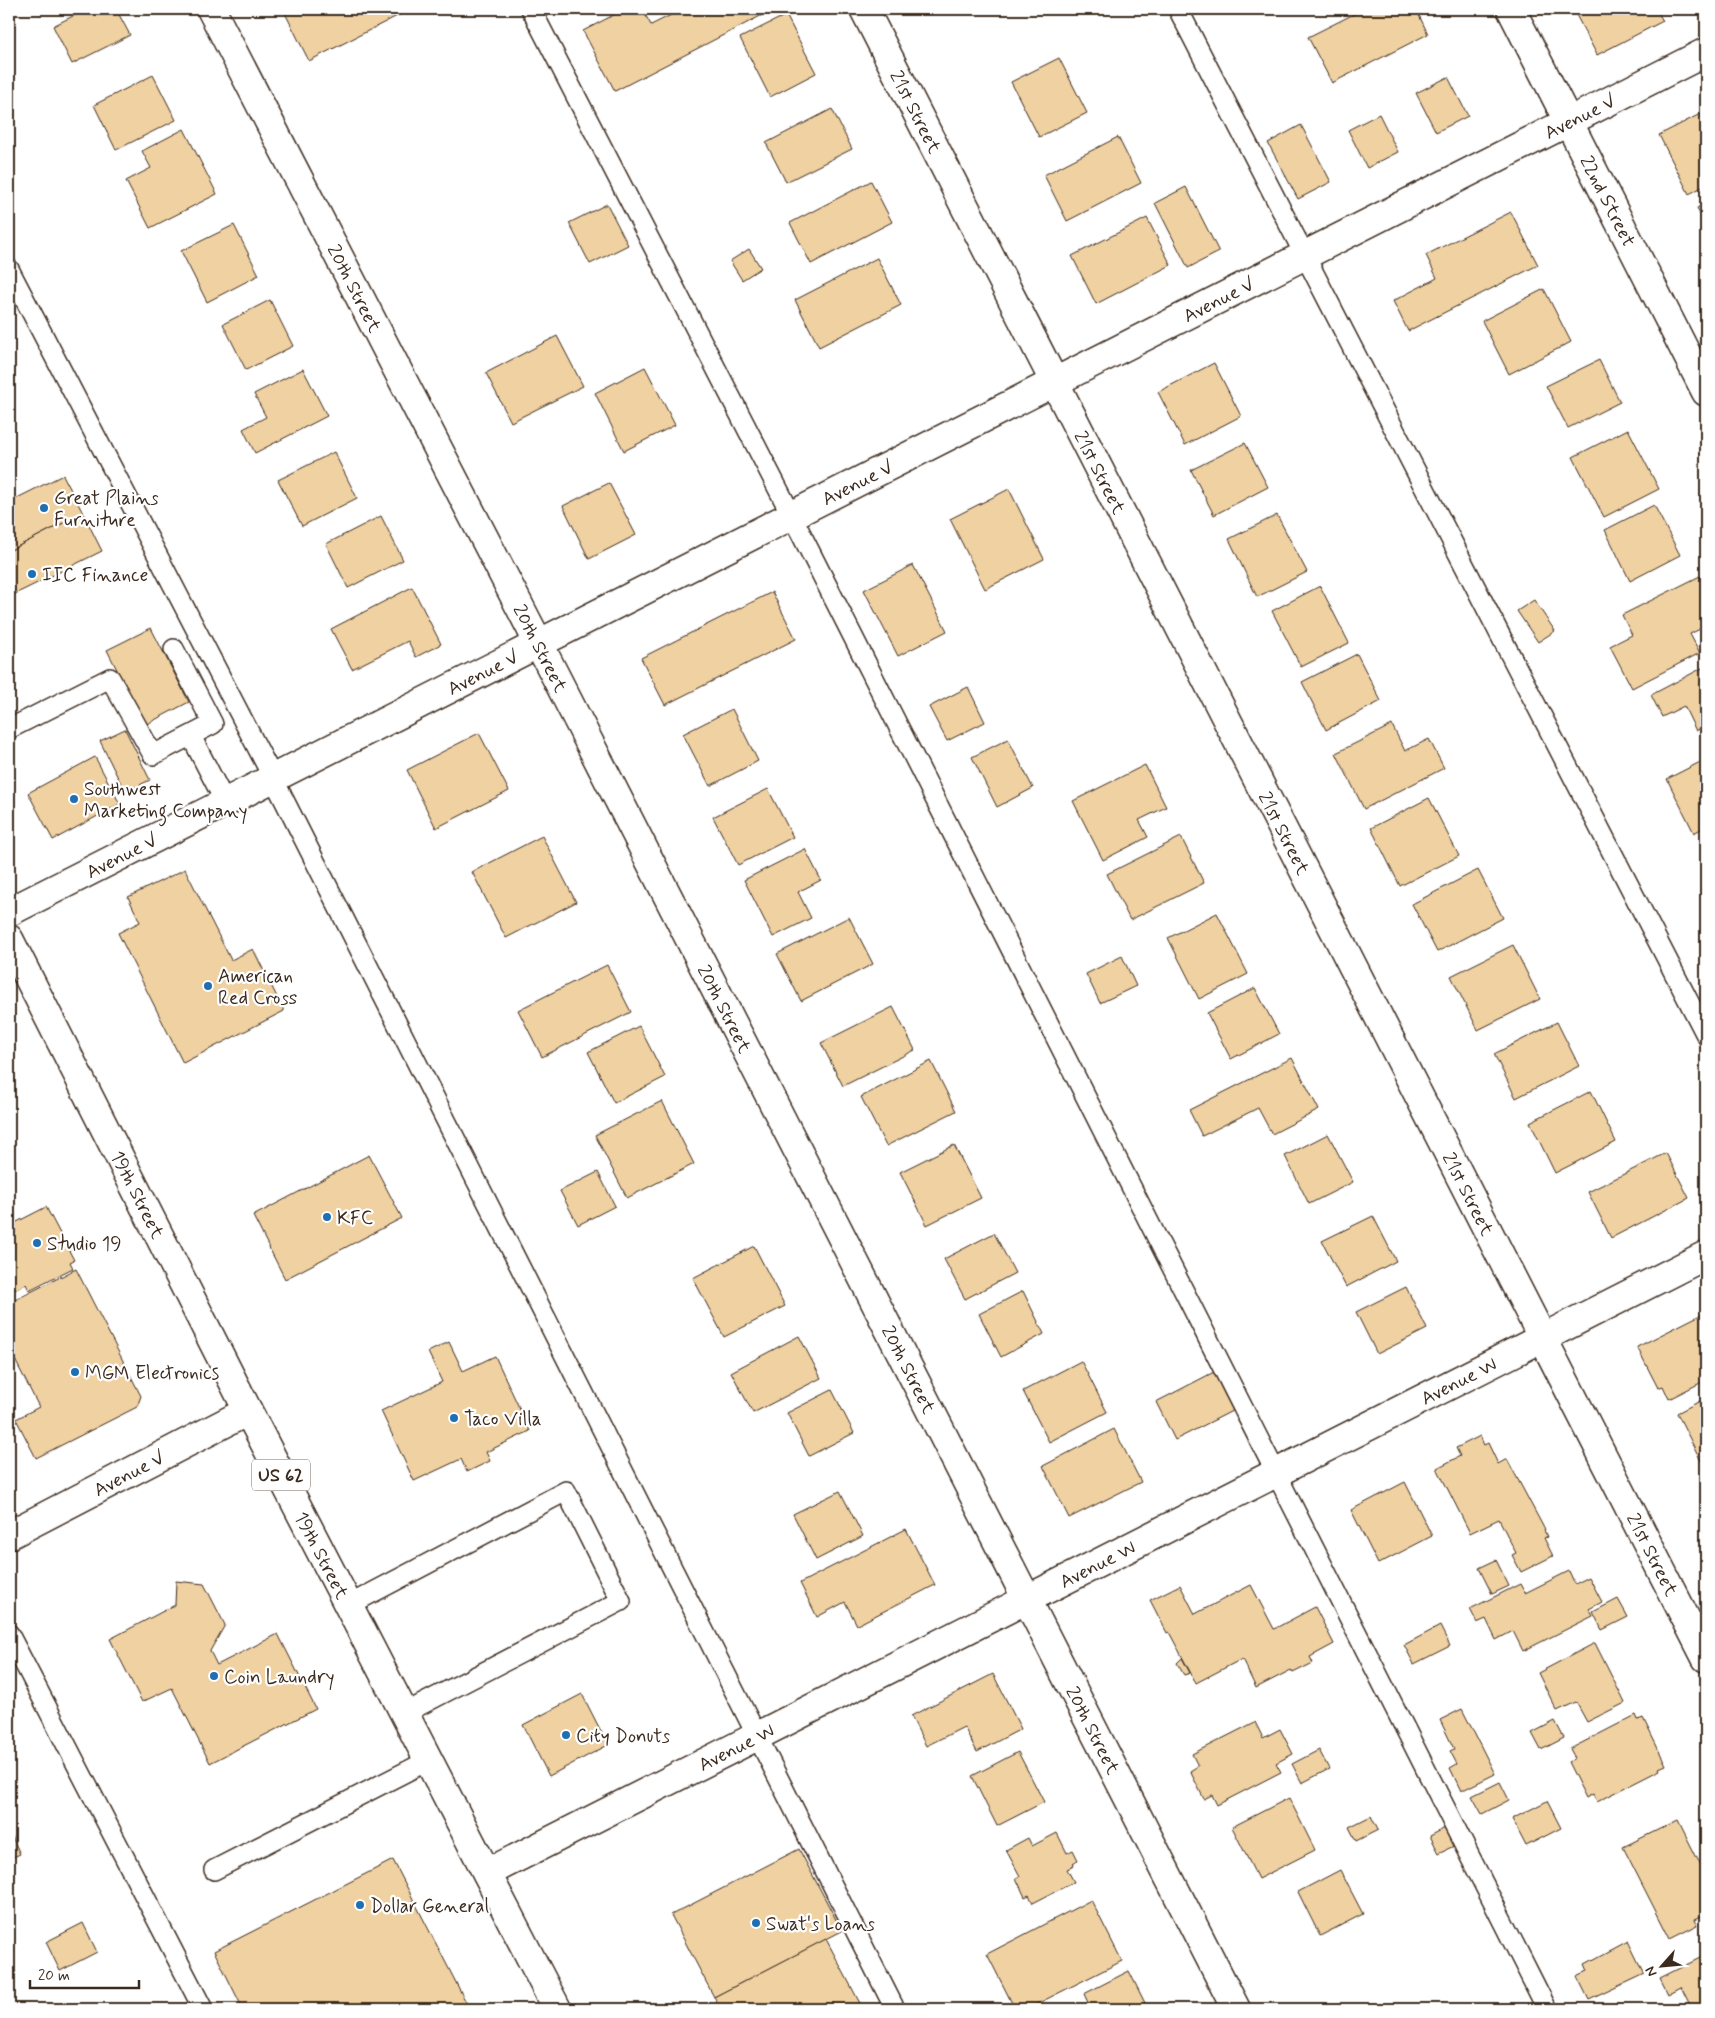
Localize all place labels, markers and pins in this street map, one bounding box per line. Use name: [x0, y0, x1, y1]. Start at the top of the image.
place label: Great Plains Furniture: [54, 486, 159, 533]
marker: Great Plains Furniture: [38, 502, 50, 514]
place label: IIC Finance: [42, 563, 148, 588]
marker: IIC Finance: [26, 568, 38, 580]
place label: Southwest Marketing Company: [84, 777, 247, 827]
marker: Southwest Marketing Company: [68, 793, 80, 805]
place label: American Red Cross: [218, 964, 297, 1011]
marker: American Red Cross: [202, 980, 214, 992]
place label: KFC: [337, 1206, 373, 1231]
marker: KFC: [321, 1211, 333, 1223]
place label: Studio 19: [47, 1232, 122, 1257]
marker: Studio 19: [31, 1237, 43, 1249]
place label: MGM Electronics: [85, 1361, 219, 1386]
marker: MGM Electronics: [69, 1366, 81, 1378]
place label: Taco Villa: [464, 1407, 542, 1432]
marker: Taco Villa: [448, 1412, 460, 1424]
place label: Coin Laundry: [224, 1665, 335, 1691]
marker: Coin Laundry: [208, 1670, 220, 1682]
place label: City Donuts: [576, 1724, 671, 1749]
marker: City Donuts: [560, 1729, 572, 1741]
place label: Dollar General: [370, 1894, 490, 1919]
marker: Dollar General: [354, 1899, 366, 1911]
place label: Swat's Loans: [766, 1912, 876, 1937]
marker: Swat's Loans: [750, 1917, 762, 1929]

